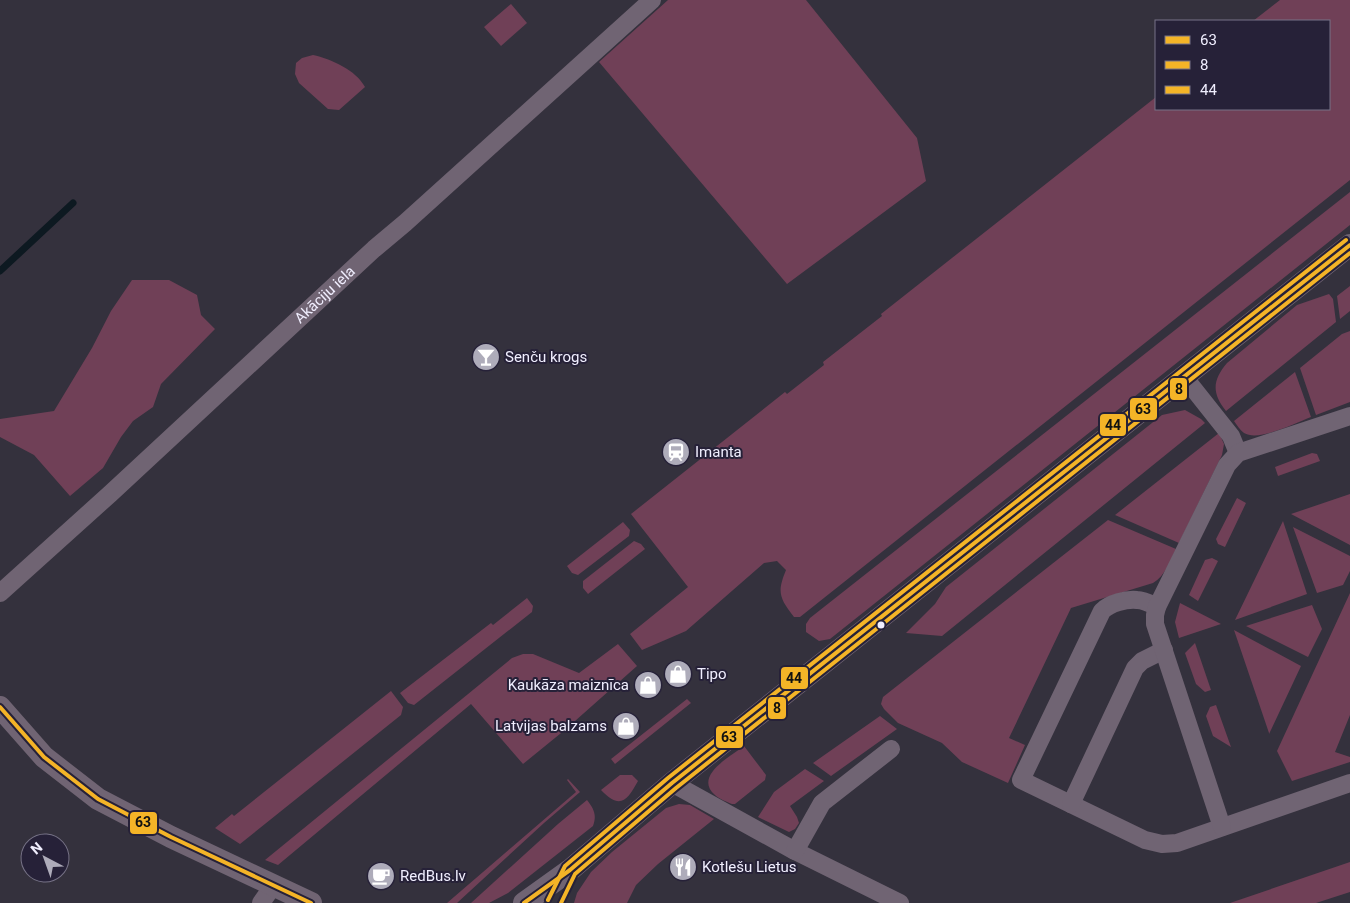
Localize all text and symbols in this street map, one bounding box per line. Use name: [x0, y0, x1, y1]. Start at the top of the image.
legend: [1155, 20, 1330, 110]
text: 63: [1200, 31, 1217, 49]
text: 8: [1200, 56, 1208, 74]
text: 44: [1200, 81, 1217, 99]
street label: Akāciju iela: [291, 262, 359, 327]
bar icon: Senču krogs: [471, 342, 501, 372]
place label: Senču krogs: [505, 348, 587, 366]
line badge: 8: [1169, 377, 1188, 401]
text: 8: [1175, 381, 1183, 397]
line badge: 63: [1129, 397, 1158, 421]
text: 63: [1135, 401, 1151, 417]
line badge: 44: [1099, 413, 1127, 437]
text: 44: [1105, 417, 1121, 433]
station icon: Imanta: [661, 437, 691, 467]
place label: Imanta: [695, 443, 742, 461]
unlabelled marker: [876, 620, 886, 630]
shop icon: Tipo: [663, 659, 693, 689]
place label: Tipo: [697, 665, 727, 683]
line badge: 44: [780, 666, 809, 690]
shop icon: Kaukāza maiznīca: [633, 670, 663, 700]
text: 44: [786, 670, 802, 686]
place label: Kaukāza maiznīca: [508, 676, 629, 694]
line badge: 8: [767, 696, 787, 720]
text: 8: [773, 700, 781, 716]
shop icon: Latvijas balzams: [611, 711, 641, 741]
place label: Latvijas balzams: [495, 717, 607, 735]
line badge: 63: [715, 725, 744, 749]
text: 63: [721, 729, 737, 745]
line badge: 63: [129, 811, 158, 835]
text: 63: [135, 814, 151, 830]
north arrow: [20, 833, 70, 883]
text: N: [27, 839, 45, 857]
restaurant icon: Kotlešu Lietus: [668, 852, 698, 882]
place label: Kotlešu Lietus: [702, 858, 797, 876]
cafe icon: RedBus.lv: [366, 861, 396, 891]
place label: RedBus.lv: [400, 867, 466, 885]

